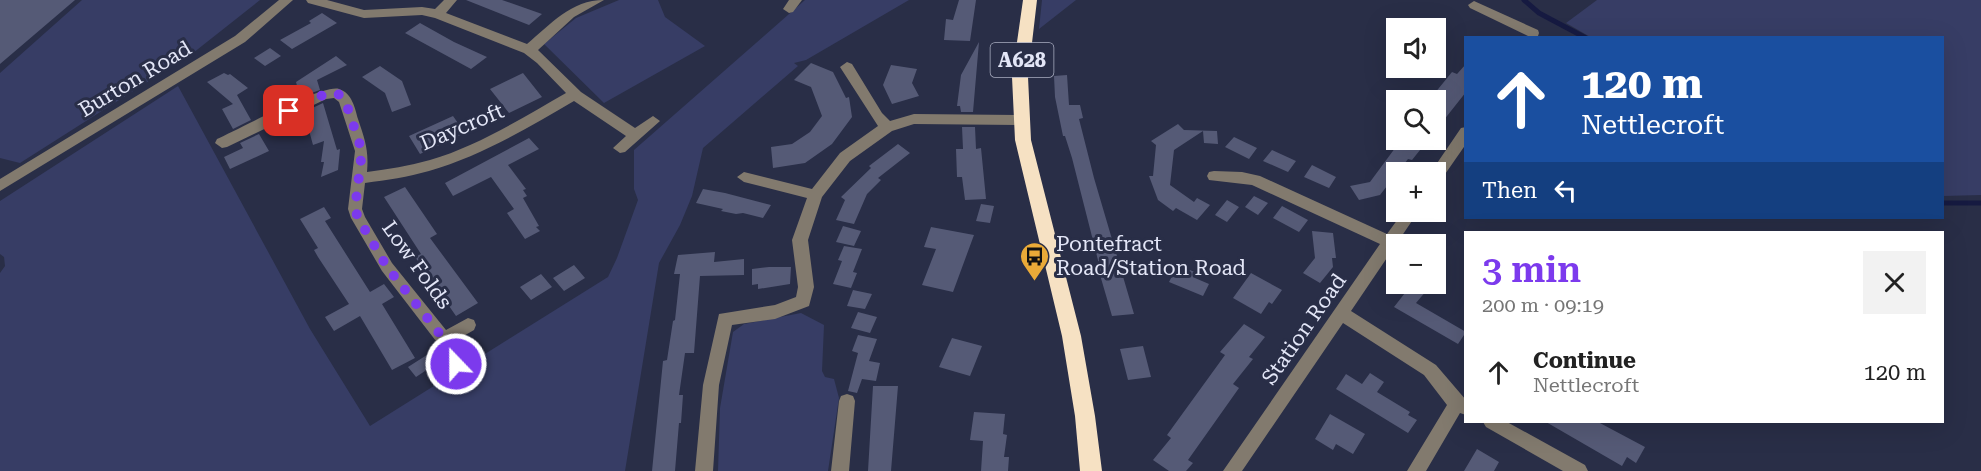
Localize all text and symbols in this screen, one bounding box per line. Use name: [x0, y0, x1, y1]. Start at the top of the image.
map controls: [1386, 18, 1446, 294]
button: sound: [1386, 18, 1446, 78]
street label: Burton Road: [74, 36, 196, 122]
road number: A628: [990, 43, 1054, 77]
text: 120 m: [1581, 59, 1703, 108]
icon: ahead: [1482, 60, 1560, 138]
pin: [263, 85, 314, 136]
button: search: [1386, 90, 1446, 150]
icon: arrive: [272, 94, 305, 127]
street label: Daycroft: [417, 99, 508, 155]
text: Nettlecroft: [1581, 109, 1724, 141]
button: +: [1386, 162, 1446, 222]
icon: left: [1549, 174, 1582, 207]
text: Then: [1482, 178, 1537, 203]
street label: Low Folds: [377, 216, 457, 314]
place label: Pontefract Road/Station Road: [1056, 232, 1247, 280]
button: −: [1386, 234, 1446, 294]
bus stop icon: Pontefract Road/Station Road: [1019, 240, 1051, 282]
text: 3 min: [1482, 249, 1581, 291]
button: close: [1863, 251, 1926, 314]
street label: Station Road: [1257, 269, 1351, 389]
text: 200 m · 09:19: [1482, 293, 1604, 317]
position arrow: [424, 332, 488, 396]
text: Continue: [1533, 348, 1636, 373]
icon: ahead: [1482, 356, 1515, 389]
text: 120 m: [1863, 360, 1926, 385]
text: Nettlecroft: [1533, 373, 1639, 397]

